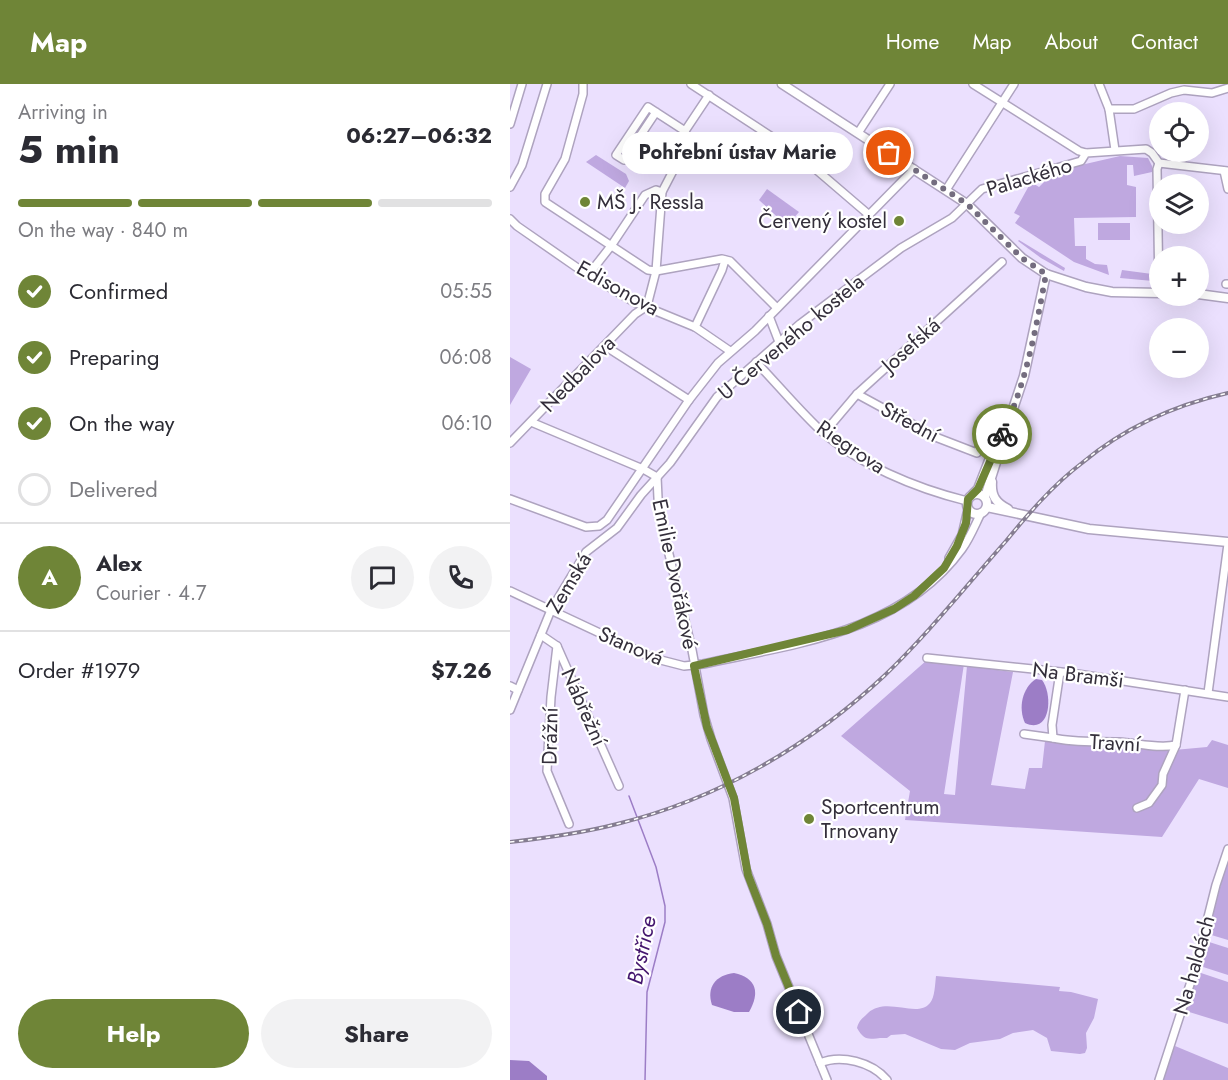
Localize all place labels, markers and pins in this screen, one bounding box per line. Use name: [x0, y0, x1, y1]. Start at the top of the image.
pin: [863, 127, 914, 178]
callout: Pohřební ústav Marie: [622, 132, 853, 174]
place label: MŠ J. Ressla: [597, 187, 704, 217]
marker: MŠ J. Ressla: [578, 195, 592, 209]
place label: Červený kostel: [758, 206, 887, 236]
marker: Červený kostel: [892, 214, 906, 228]
place label: Sportcentrum Trnovany: [821, 792, 940, 846]
marker: Sportcentrum Trnovany: [802, 812, 816, 826]
pin: [773, 986, 824, 1037]

